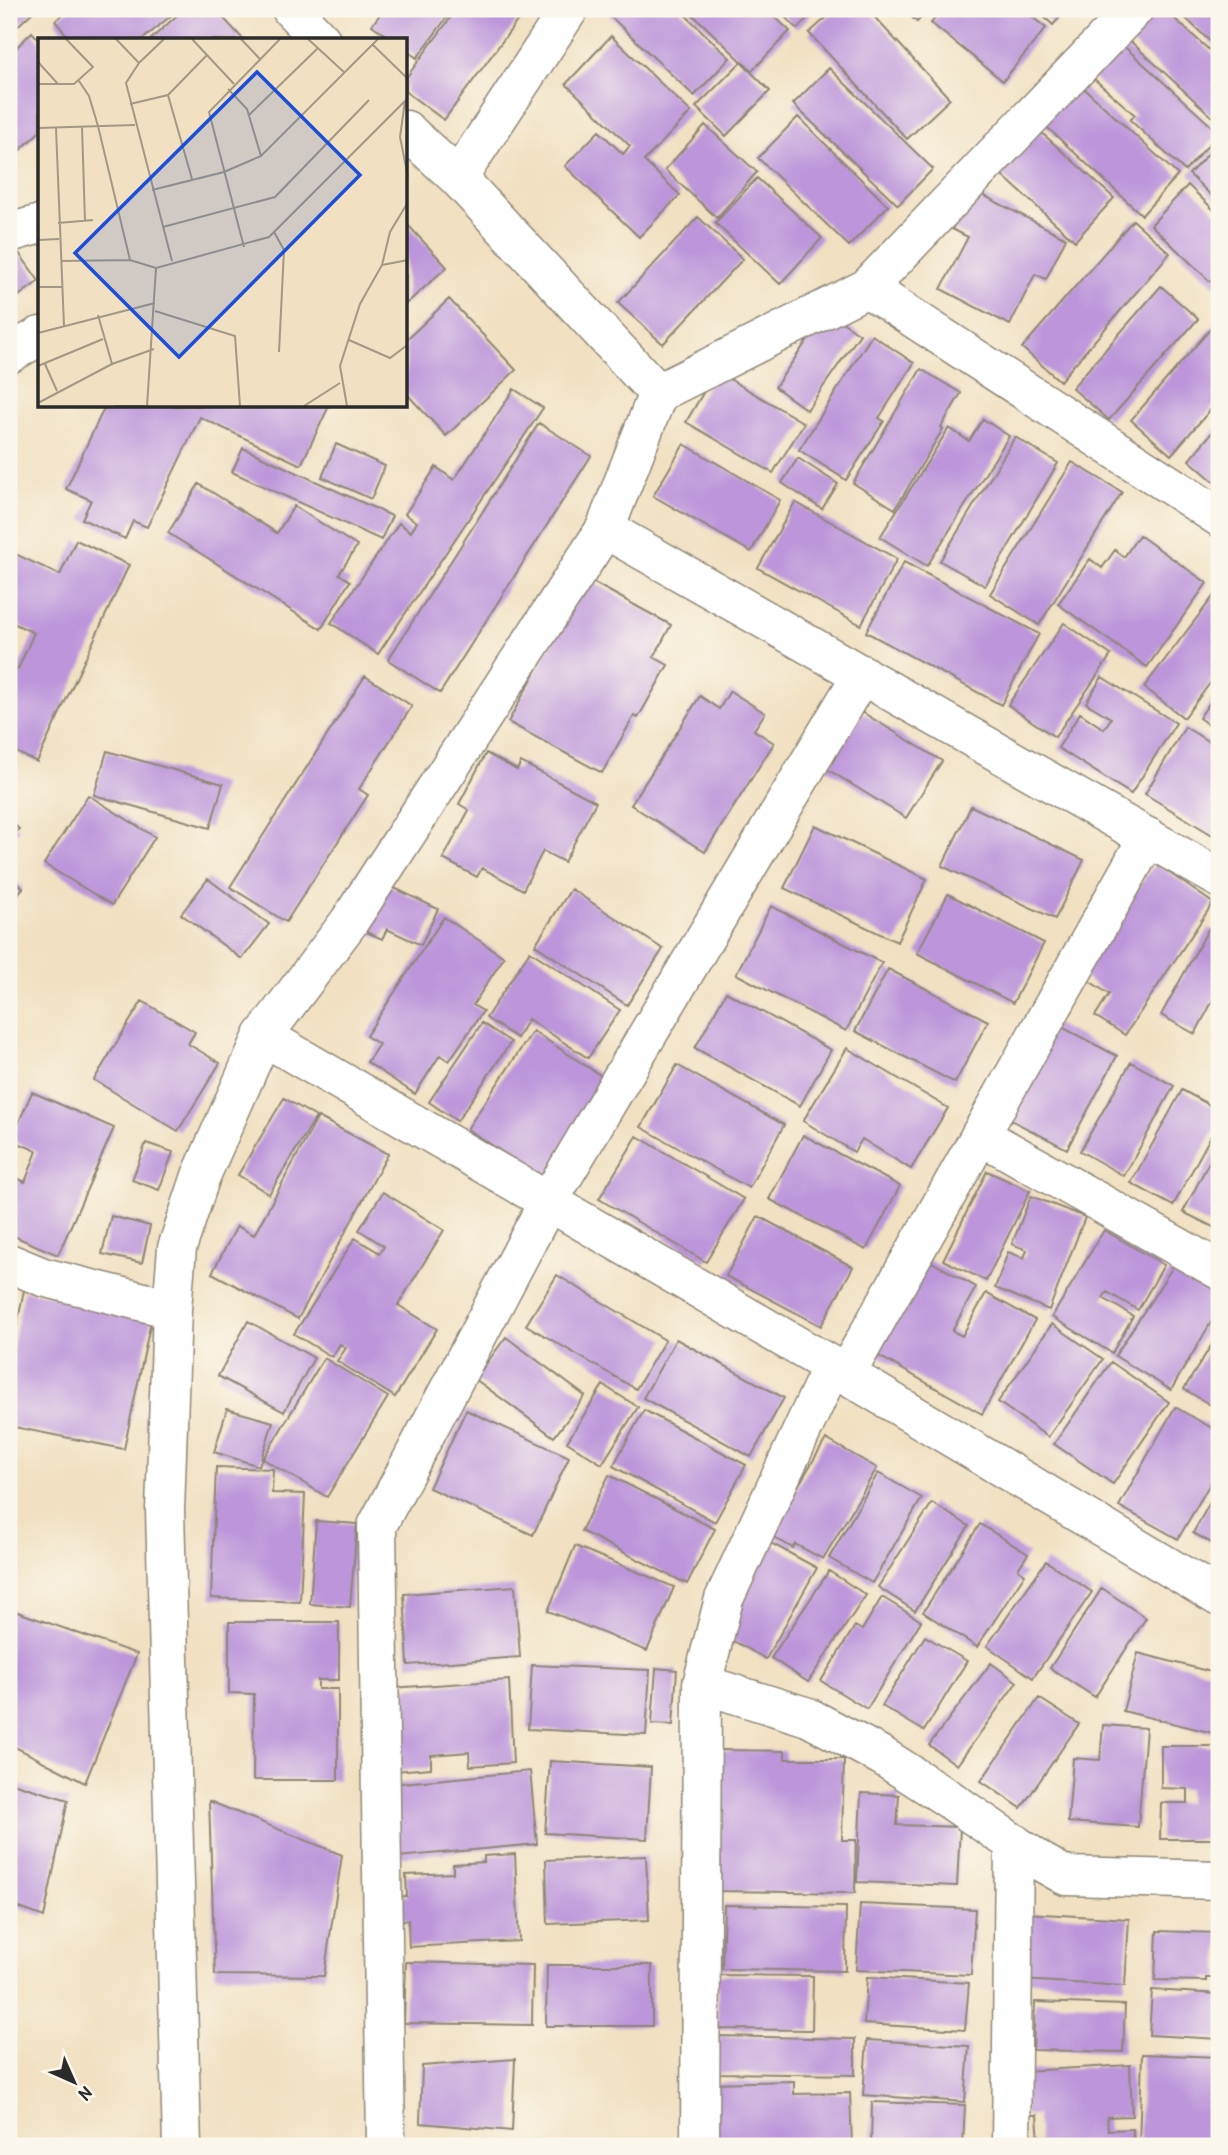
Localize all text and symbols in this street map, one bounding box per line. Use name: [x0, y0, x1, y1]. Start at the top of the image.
inset map: [38, 38, 408, 408]
north arrow: [38, 2046, 108, 2116]
text: N: [73, 2081, 99, 2107]

